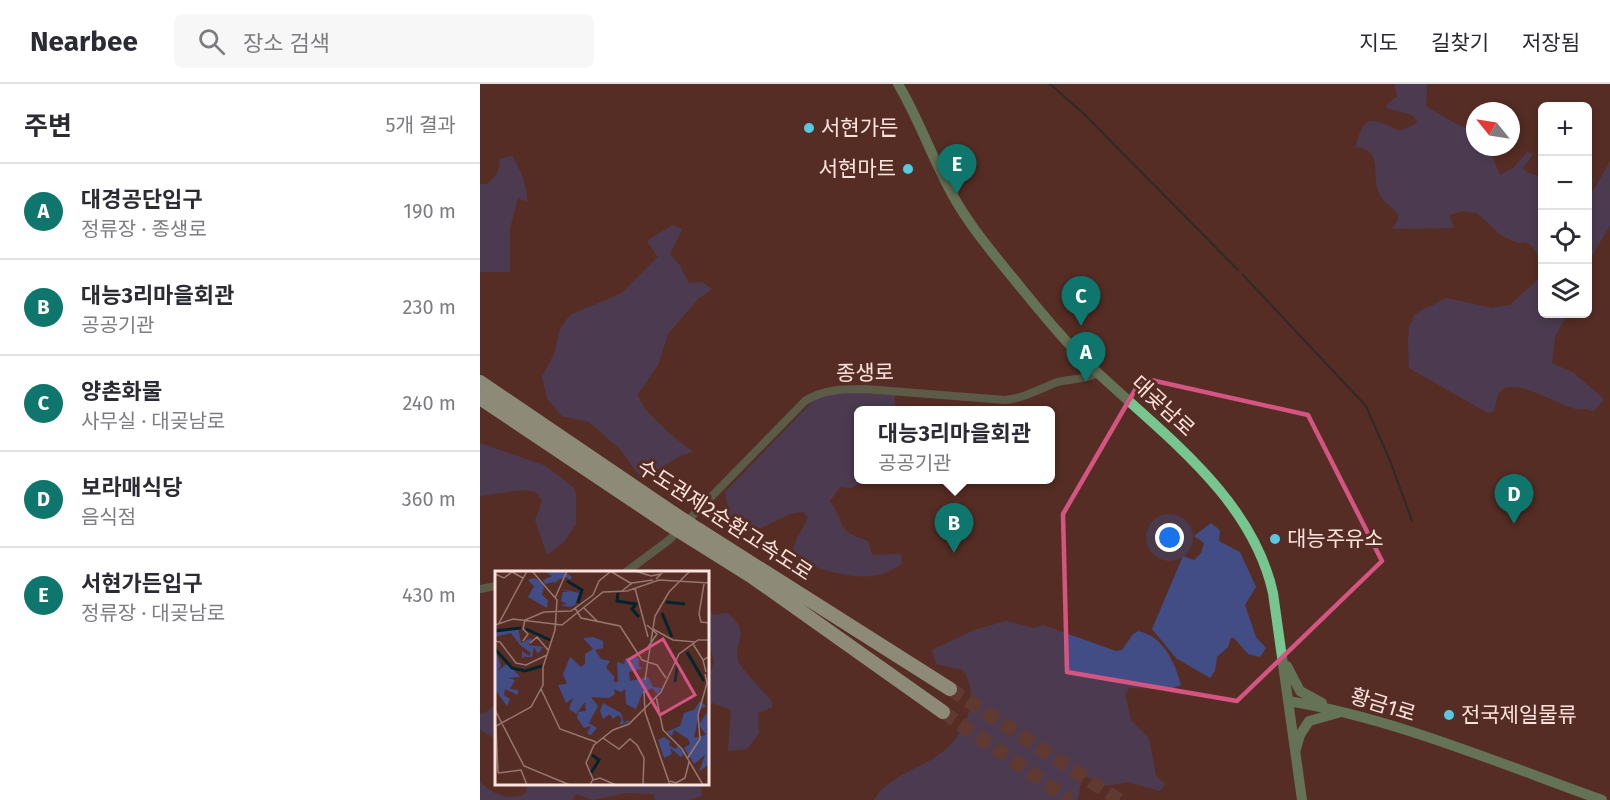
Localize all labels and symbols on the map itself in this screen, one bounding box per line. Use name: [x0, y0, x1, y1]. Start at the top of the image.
north arrow: [1466, 102, 1520, 156]
place label: 서현가든: [821, 115, 898, 141]
marker: 서현가든: [802, 121, 816, 135]
pin: E: [938, 144, 976, 194]
place label: 서현마트: [819, 156, 896, 182]
marker: 서현마트: [901, 162, 915, 176]
pin: C: [1062, 276, 1100, 326]
pin: A: [1066, 332, 1106, 382]
street label: 종생로: [836, 359, 894, 387]
street label: 대곶남로: [1126, 370, 1200, 442]
street label: 수도권제2순환고속도로: [633, 454, 817, 586]
pin: D: [1494, 474, 1534, 524]
pin: B: [934, 504, 974, 553]
your location: [1155, 523, 1184, 552]
place label: 대능주유소: [1287, 526, 1384, 552]
marker: 대능주유소: [1268, 532, 1282, 546]
inset map: [495, 571, 710, 785]
street label: 황금1로: [1347, 683, 1419, 727]
place label: 전국제일물류: [1461, 702, 1577, 728]
marker: 전국제일물류: [1442, 708, 1456, 722]

